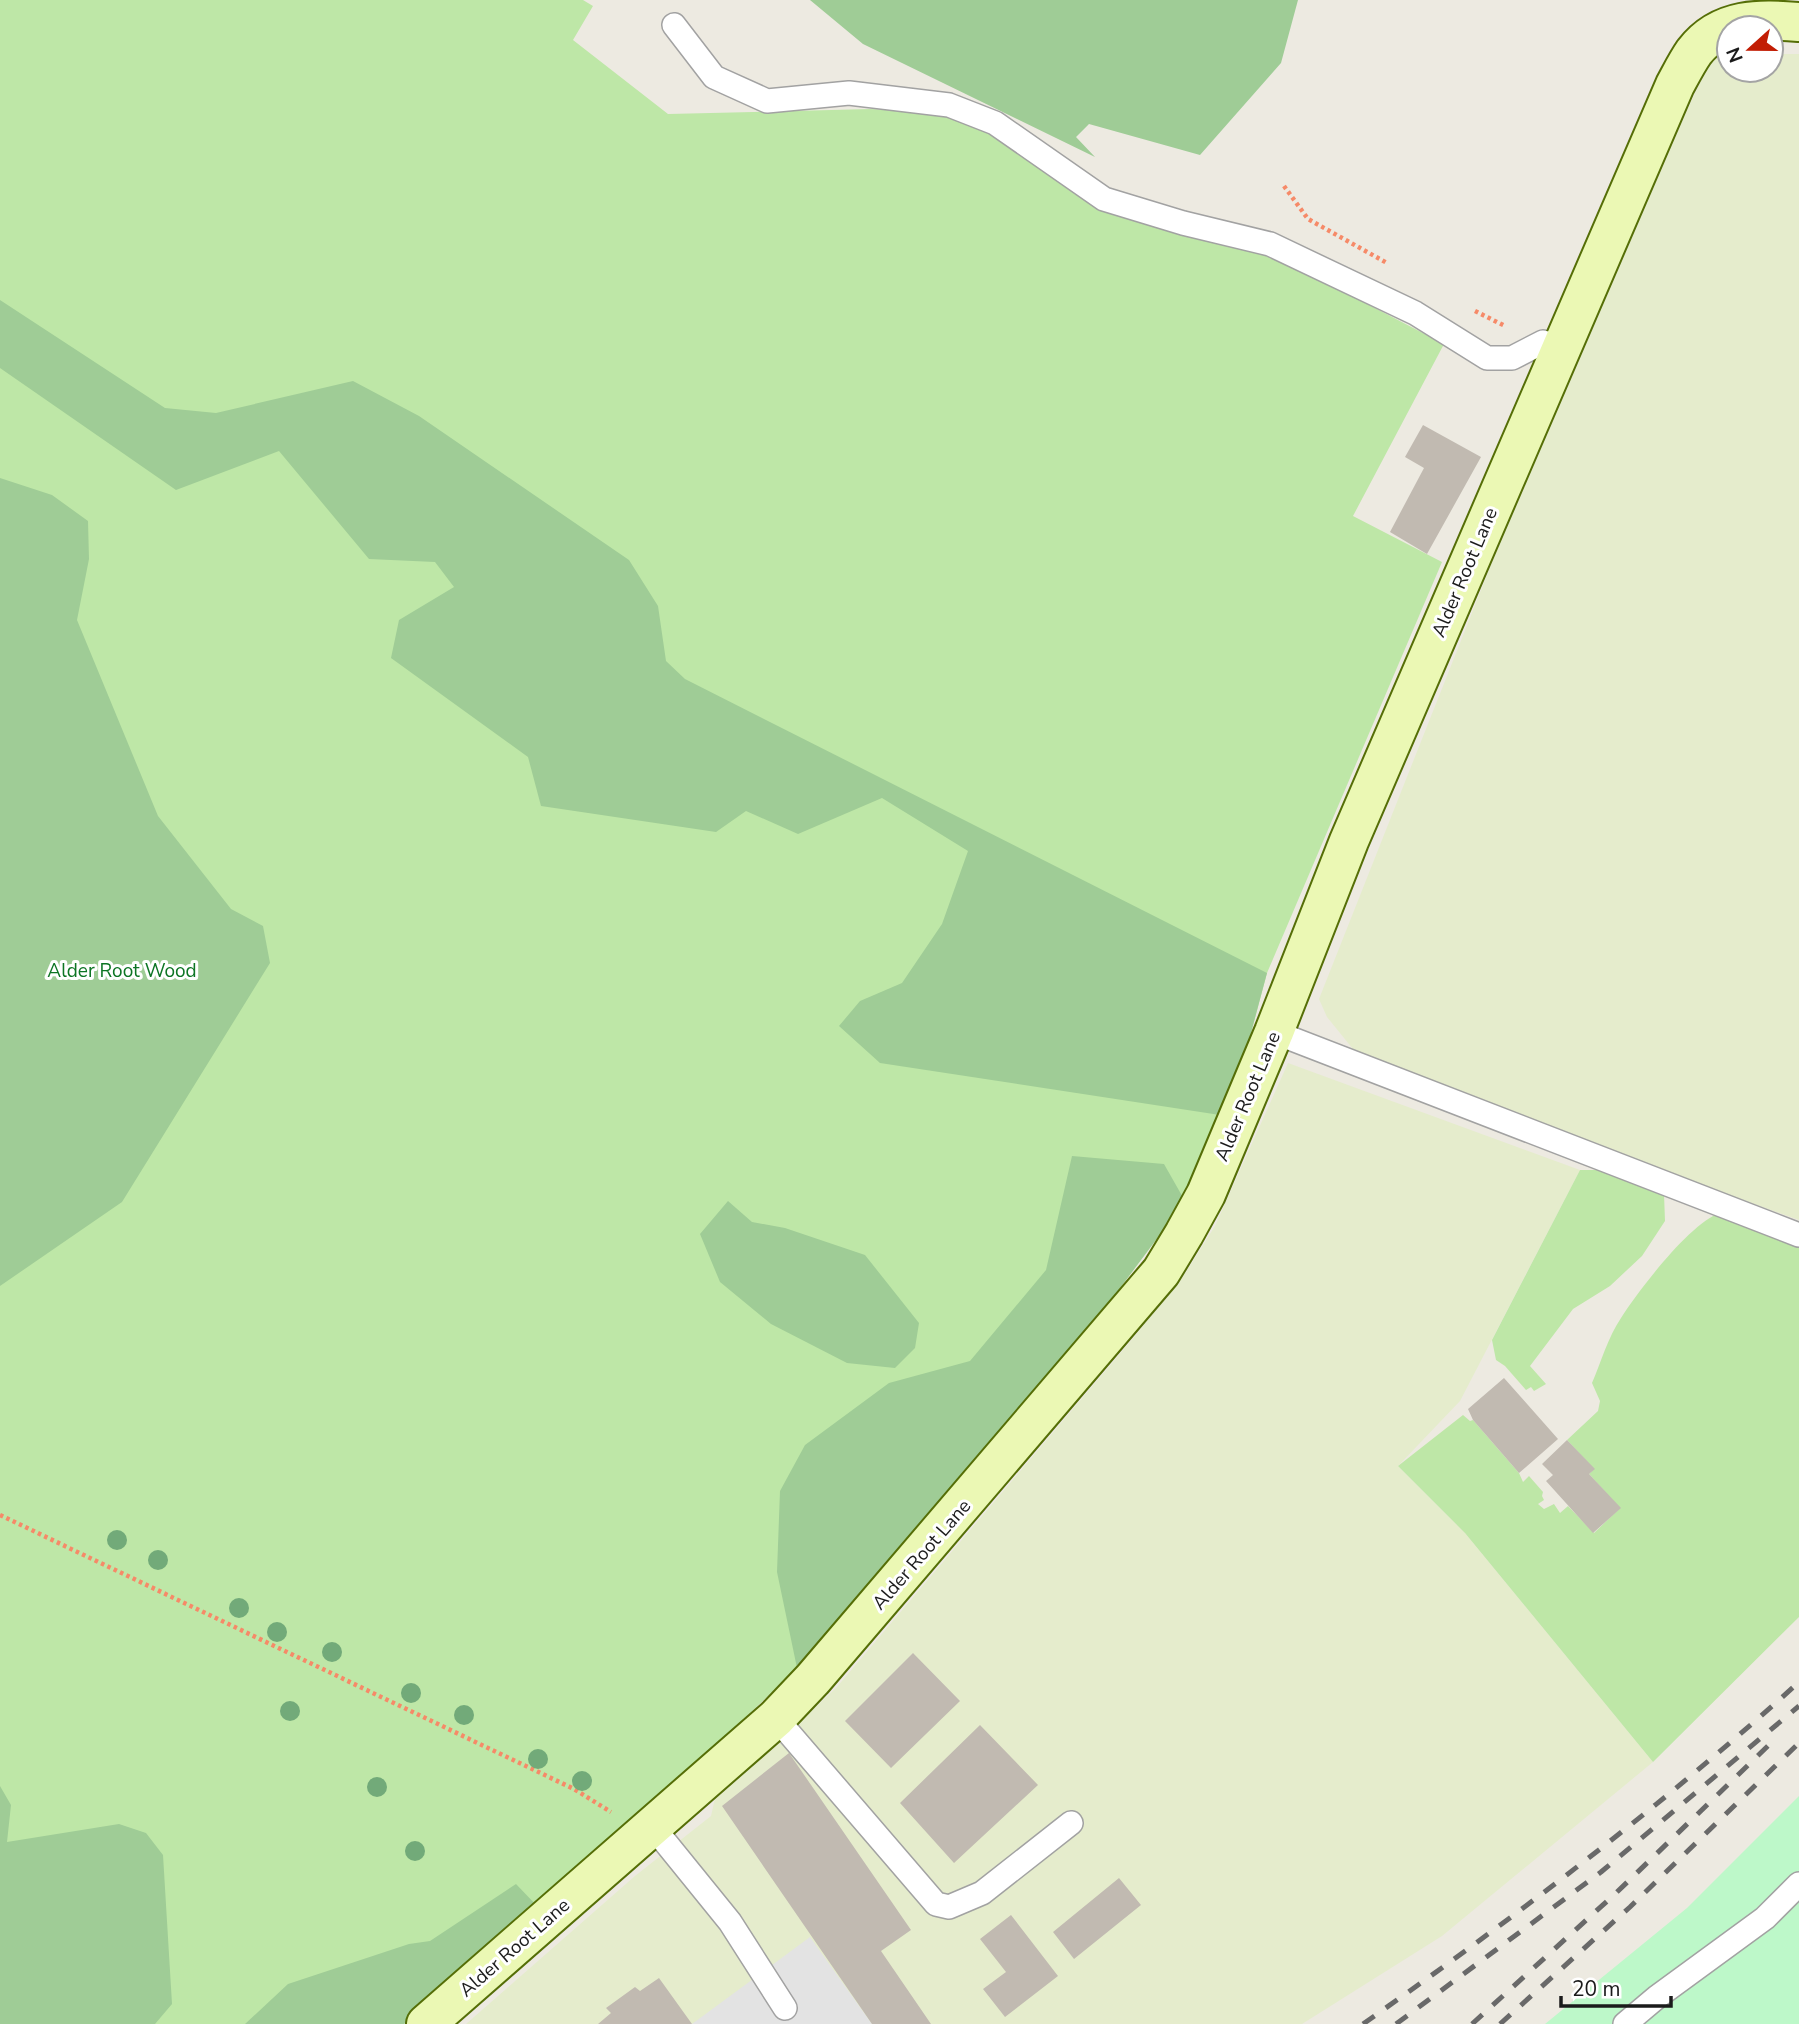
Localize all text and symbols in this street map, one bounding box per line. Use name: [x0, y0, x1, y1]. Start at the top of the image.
north arrow: [1715, 14, 1785, 84]
text: N: [1720, 43, 1750, 66]
street label: Alder Root Lane: [1426, 504, 1504, 641]
park label: Alder Root Wood: [47, 958, 197, 984]
street label: Alder Root Lane: [1209, 1028, 1287, 1165]
street label: Alder Root Lane: [866, 1494, 977, 1615]
street label: Alder Root Lane: [454, 1892, 575, 2003]
scale bar: [1561, 1965, 1671, 2009]
text: 20 m: [1572, 1975, 1621, 2003]

